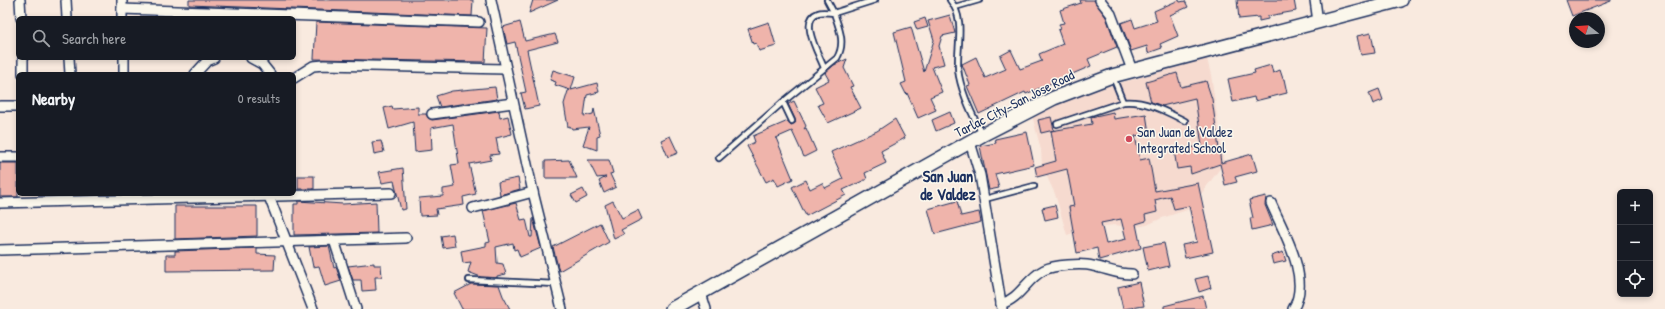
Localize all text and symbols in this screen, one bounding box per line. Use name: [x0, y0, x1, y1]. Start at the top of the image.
north arrow: [1569, 12, 1605, 48]
search box: [16, 16, 296, 60]
icon: search: [30, 27, 52, 49]
text: Search here: [62, 28, 126, 49]
street label: Tarlac City-San Jose Road: [951, 64, 1078, 142]
text: Nearby: [32, 87, 75, 110]
text: 0 results: [238, 89, 280, 107]
place label: San Juan de Valdez Integrated School: [1137, 122, 1233, 158]
marker: San Juan de Valdez Integrated School: [1124, 134, 1134, 144]
district label: San Juan de Valdez: [920, 165, 976, 205]
map controls: [1617, 189, 1653, 297]
button: +: [1617, 189, 1653, 225]
button: −: [1617, 225, 1653, 261]
button: locate: [1617, 261, 1653, 297]

